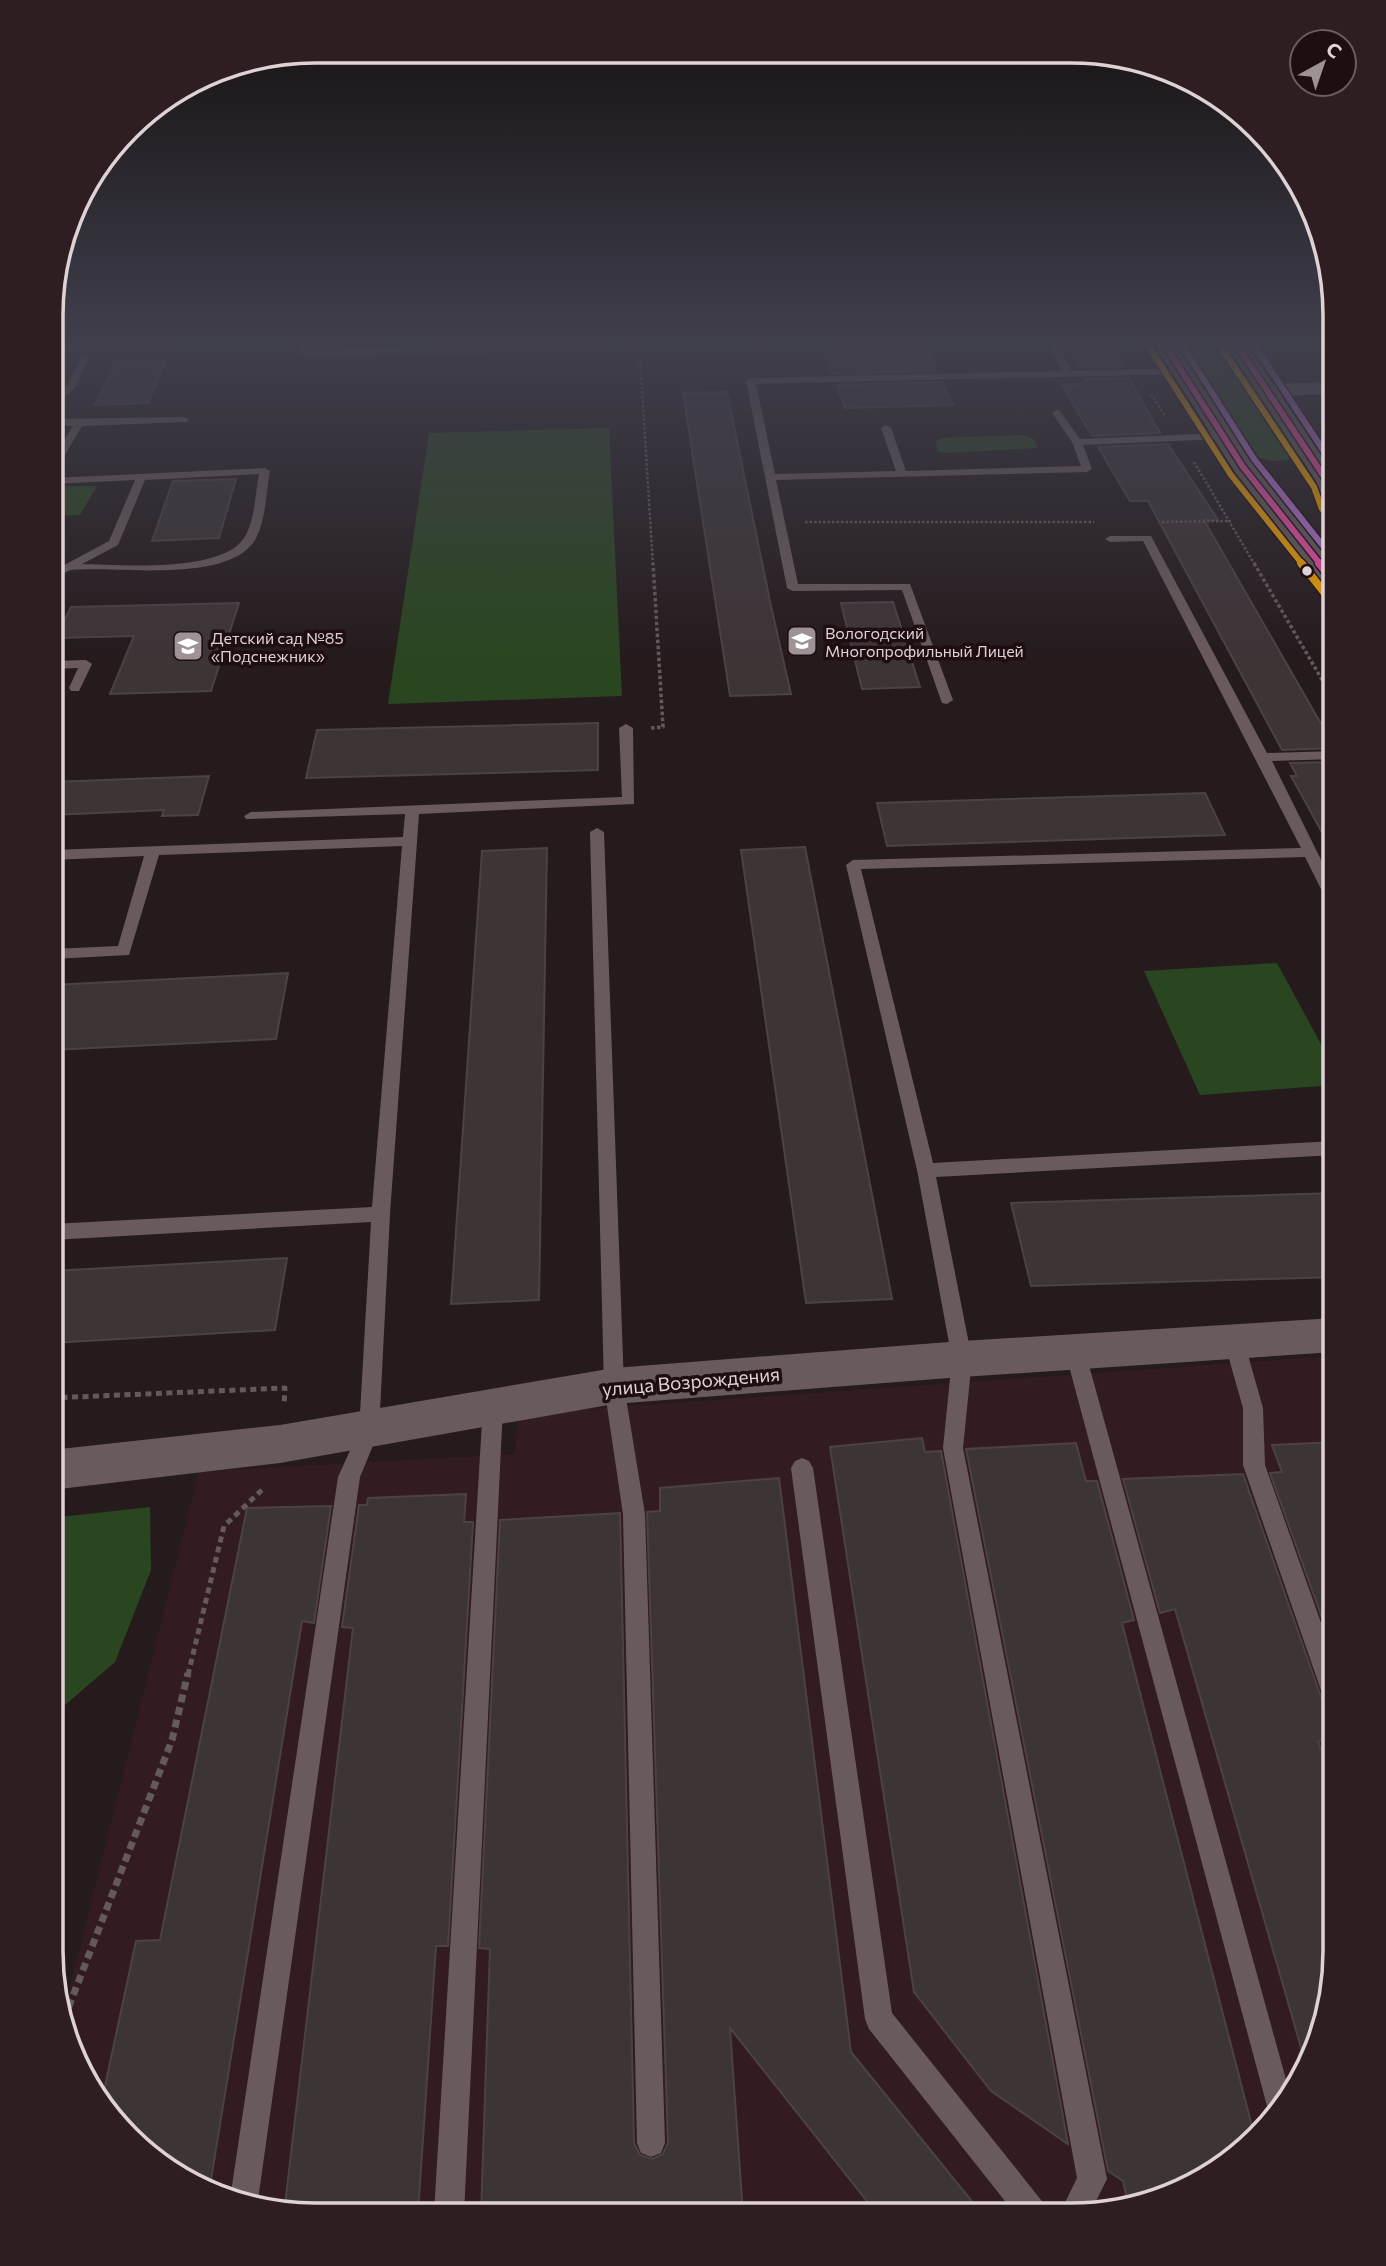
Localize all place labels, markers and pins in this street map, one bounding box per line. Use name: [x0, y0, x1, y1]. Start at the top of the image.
unlabelled marker: [1300, 564, 1314, 578]
place label: Вологодский Многопрофильный Лицей: [825, 623, 1024, 660]
school or university icon: Вологодский Многопрофильный Лицей: [785, 624, 819, 658]
place label: Детский сад №85 «Подснежник»: [211, 628, 344, 665]
school or university icon: Детский сад №85 «Подснежник»: [171, 629, 205, 663]

